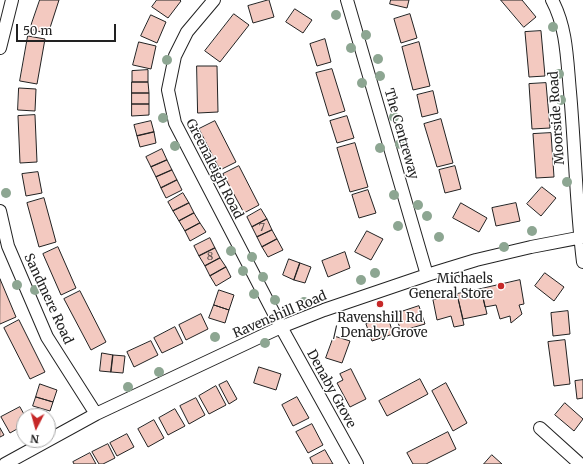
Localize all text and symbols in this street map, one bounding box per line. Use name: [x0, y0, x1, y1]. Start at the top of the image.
scale bar: [18, 16, 118, 42]
text: 50 m: [23, 23, 52, 38]
street label: Moorside Road: [546, 71, 568, 165]
street label: The Centreway: [381, 87, 421, 181]
street label: Greenaleigh Road: [182, 116, 246, 222]
house number: 7: [259, 221, 265, 235]
house number: 8: [207, 250, 213, 264]
street label: Sandmere Road: [20, 251, 76, 347]
place label: Michaels General Store: [409, 271, 493, 302]
marker: Michaels General Store: [496, 281, 506, 291]
street label: Ravenshill Road: [231, 288, 329, 342]
marker: Ravenshill Rd / Denaby Grove: [375, 299, 385, 309]
place label: Ravenshill Rd / Denaby Grove: [332, 310, 428, 341]
street label: Denaby Grove: [303, 347, 359, 431]
north arrow: [16, 408, 56, 448]
text: N: [30, 432, 40, 446]

